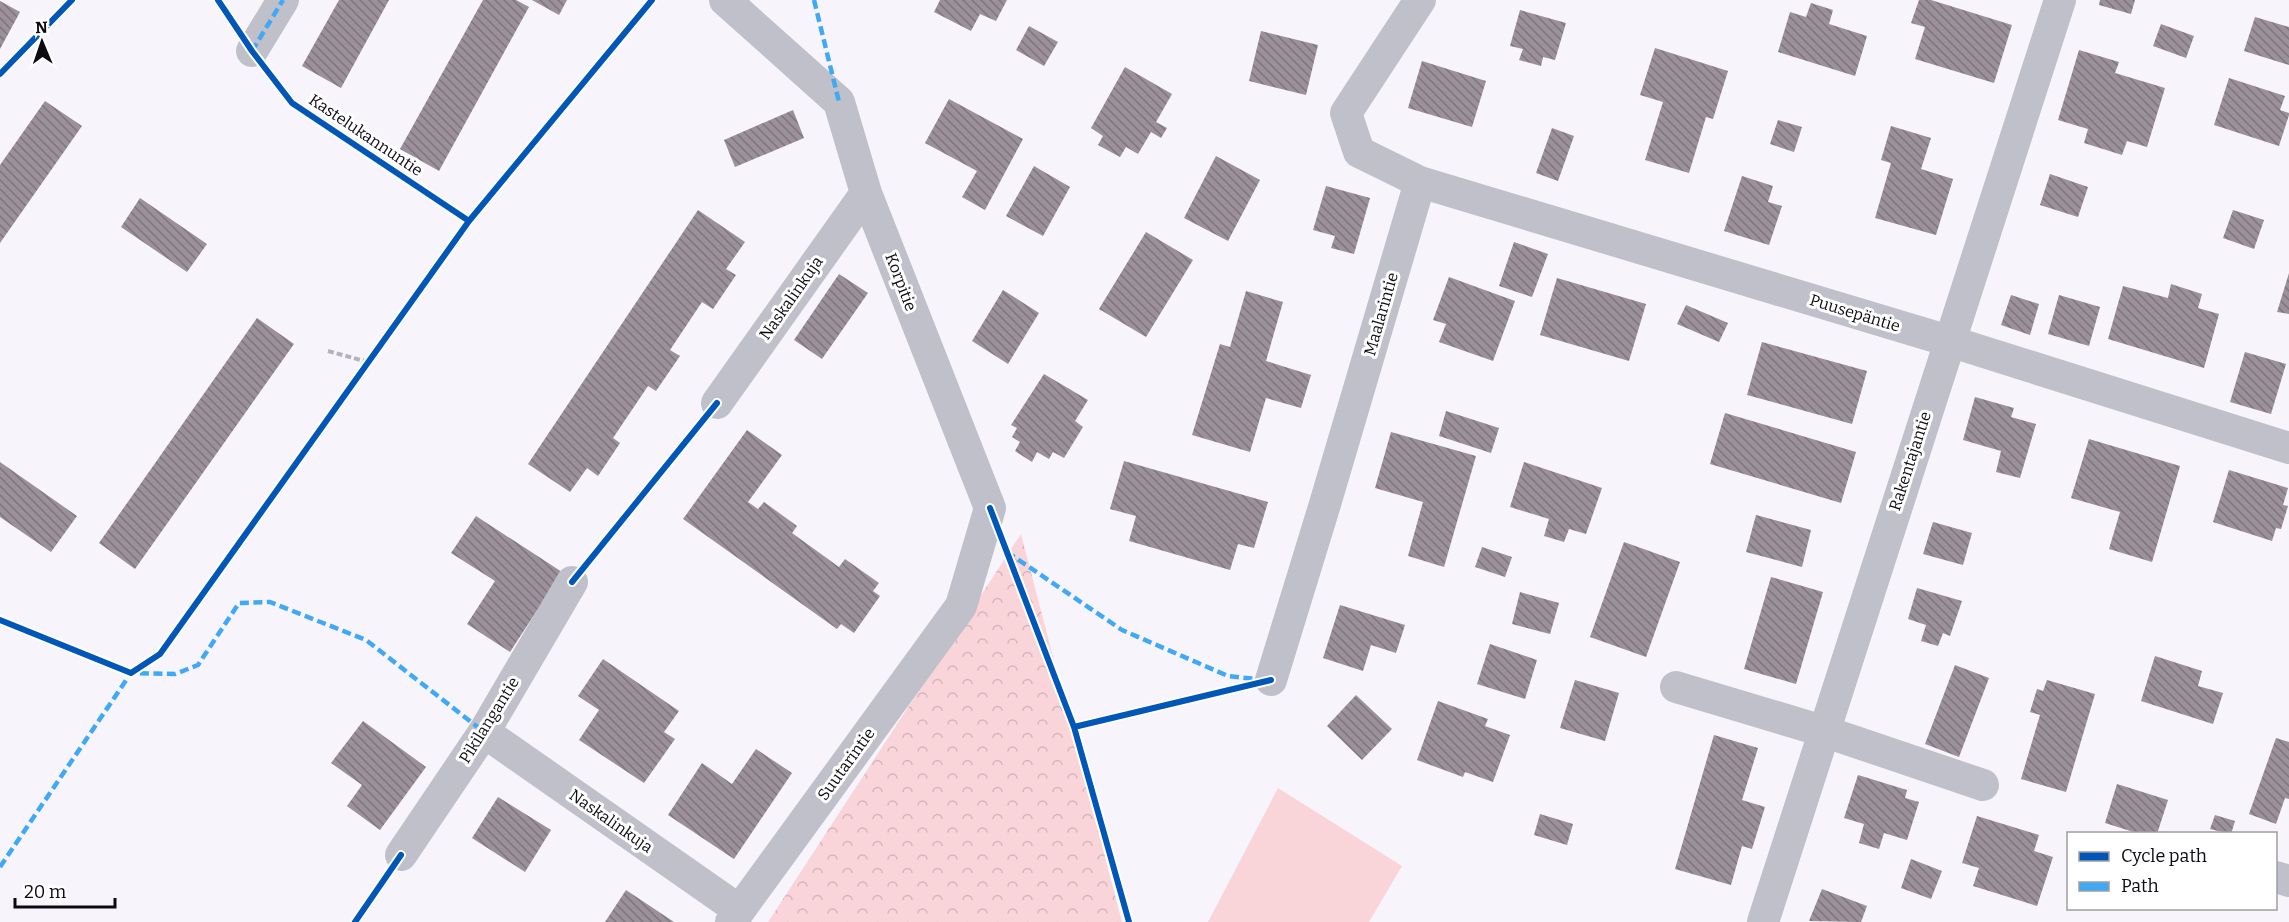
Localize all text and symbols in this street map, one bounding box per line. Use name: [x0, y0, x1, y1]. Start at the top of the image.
north arrow: [12, 12, 72, 72]
text: N: [35, 18, 48, 37]
street label: Kastelukannuntie: [306, 90, 426, 180]
street label: Korpitie: [881, 250, 921, 314]
street label: Naskalinkuja: [755, 252, 827, 343]
street label: Maalarintie: [1360, 270, 1402, 358]
street label: Puusepäntie: [1808, 290, 1902, 336]
street label: Rakentajantie: [1885, 409, 1935, 513]
street label: Pikilangantie: [455, 673, 523, 767]
street label: Suutarintie: [813, 724, 879, 804]
street label: Naskalinkuja: [566, 785, 657, 857]
legend: [2067, 832, 2277, 910]
text: Cycle path: [2121, 845, 2207, 867]
scale bar: [15, 871, 116, 909]
text: Path: [2121, 875, 2159, 897]
text: 20 m: [24, 881, 66, 903]

